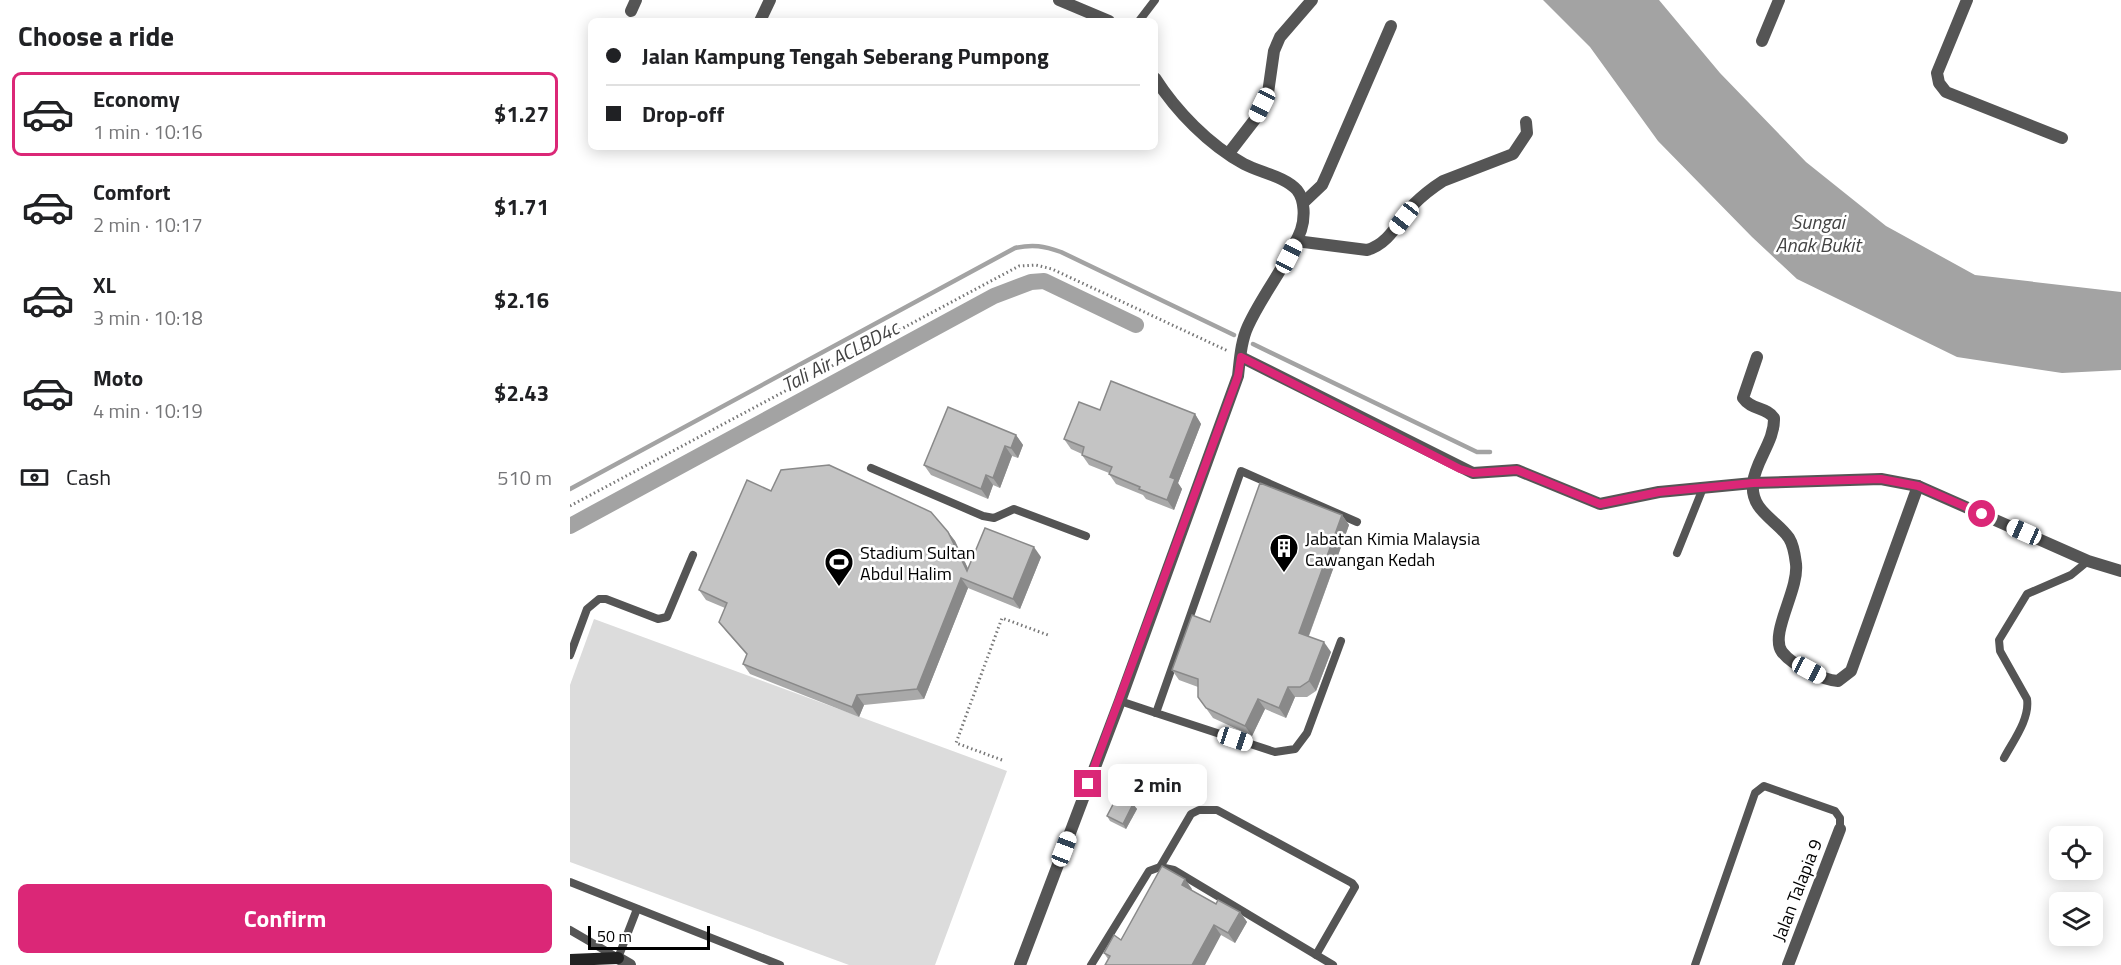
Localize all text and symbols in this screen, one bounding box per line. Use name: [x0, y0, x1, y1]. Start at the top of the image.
text: Choose a ride: [18, 15, 174, 56]
text: Jalan Kampung Tengah Seberang Pumpong: [642, 39, 1049, 73]
text: Economy: [93, 82, 180, 116]
car: [1246, 85, 1278, 125]
icon: car: [21, 87, 75, 141]
text: $1.27: [494, 97, 549, 131]
text: Drop-off: [642, 97, 724, 131]
text: 1 min · 10:16: [93, 116, 203, 147]
text: Comfort: [93, 175, 171, 209]
icon: car: [21, 180, 75, 234]
text: $1.71: [494, 190, 549, 224]
car: [1386, 198, 1422, 238]
water label: Sungai Anak Bukit: [1775, 206, 1863, 260]
text: 2 min · 10:17: [93, 209, 203, 240]
car: [1273, 236, 1305, 276]
text: XL: [93, 268, 116, 302]
icon: car: [21, 273, 75, 327]
text: $2.16: [494, 283, 549, 317]
text: 3 min · 10:18: [93, 302, 203, 333]
water label: Tali Air ACLBD4c: [776, 311, 906, 400]
text: Moto: [93, 361, 143, 395]
icon: car: [21, 366, 75, 420]
text: $2.43: [494, 376, 549, 410]
text: 4 min · 10:19: [93, 395, 203, 426]
text: Cash: [66, 460, 111, 494]
icon: cash: [18, 461, 51, 494]
text: 510 m: [497, 462, 552, 493]
route start: [1968, 500, 1995, 527]
car: [2004, 516, 2044, 548]
place label: Jabatan Kimia Malaysia Cawangan Kedah: [1305, 525, 1480, 573]
building icon: Jabatan Kimia Malaysia Cawangan Kedah: [1268, 532, 1300, 574]
place label: Stadium Sultan Abdul Halim: [860, 539, 975, 587]
sports icon: Stadium Sultan Abdul Halim: [823, 546, 855, 588]
car: [1789, 654, 1829, 686]
car: [1215, 725, 1255, 753]
callout: 2 min: [1109, 763, 1208, 805]
text: 2 min: [1133, 769, 1182, 800]
route end: [1074, 770, 1101, 797]
map controls: [2049, 826, 2103, 946]
button: locate: [2049, 826, 2103, 880]
car: [1049, 829, 1079, 869]
street label: Jalan Talapia 9: [1765, 835, 1829, 945]
button: Confirm: [18, 884, 552, 953]
button: layers: [2049, 892, 2103, 946]
scale bar: [588, 923, 710, 950]
text: 50 m: [597, 924, 632, 948]

